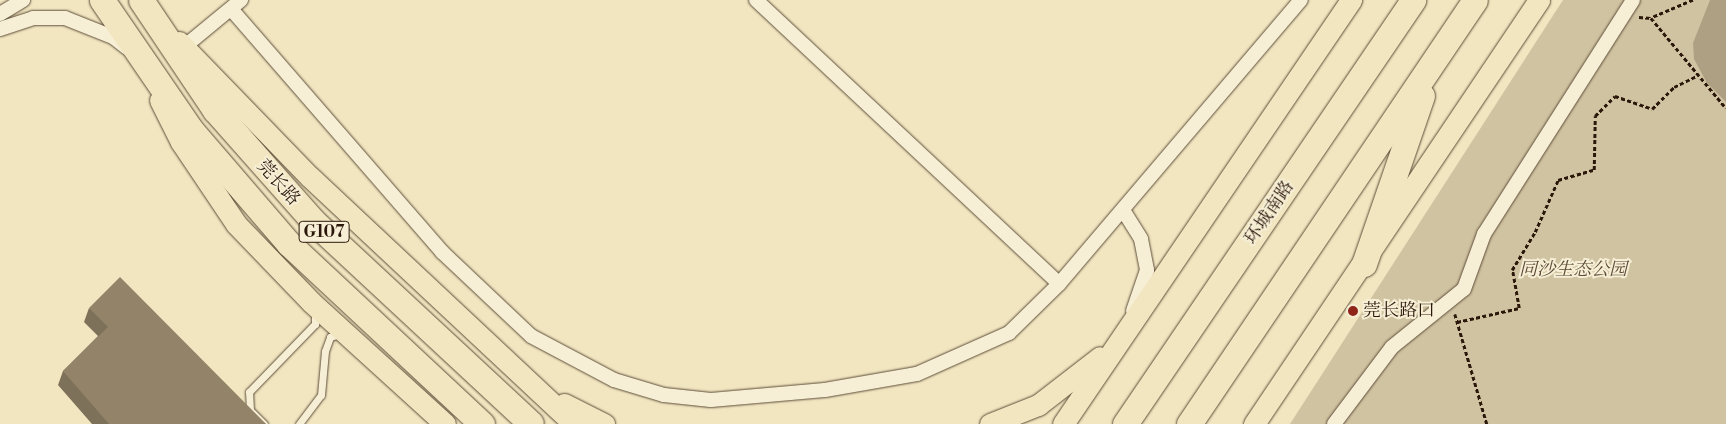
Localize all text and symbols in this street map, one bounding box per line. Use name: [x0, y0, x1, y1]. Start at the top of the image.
street label: 莞长路: [252, 156, 304, 210]
street label: 环城南路: [1241, 177, 1299, 249]
road number: G107: [298, 218, 350, 246]
park label: 同沙生态公园: [1519, 259, 1627, 281]
place label: 莞长路口: [1363, 300, 1435, 322]
marker: 莞长路口: [1347, 305, 1359, 317]

